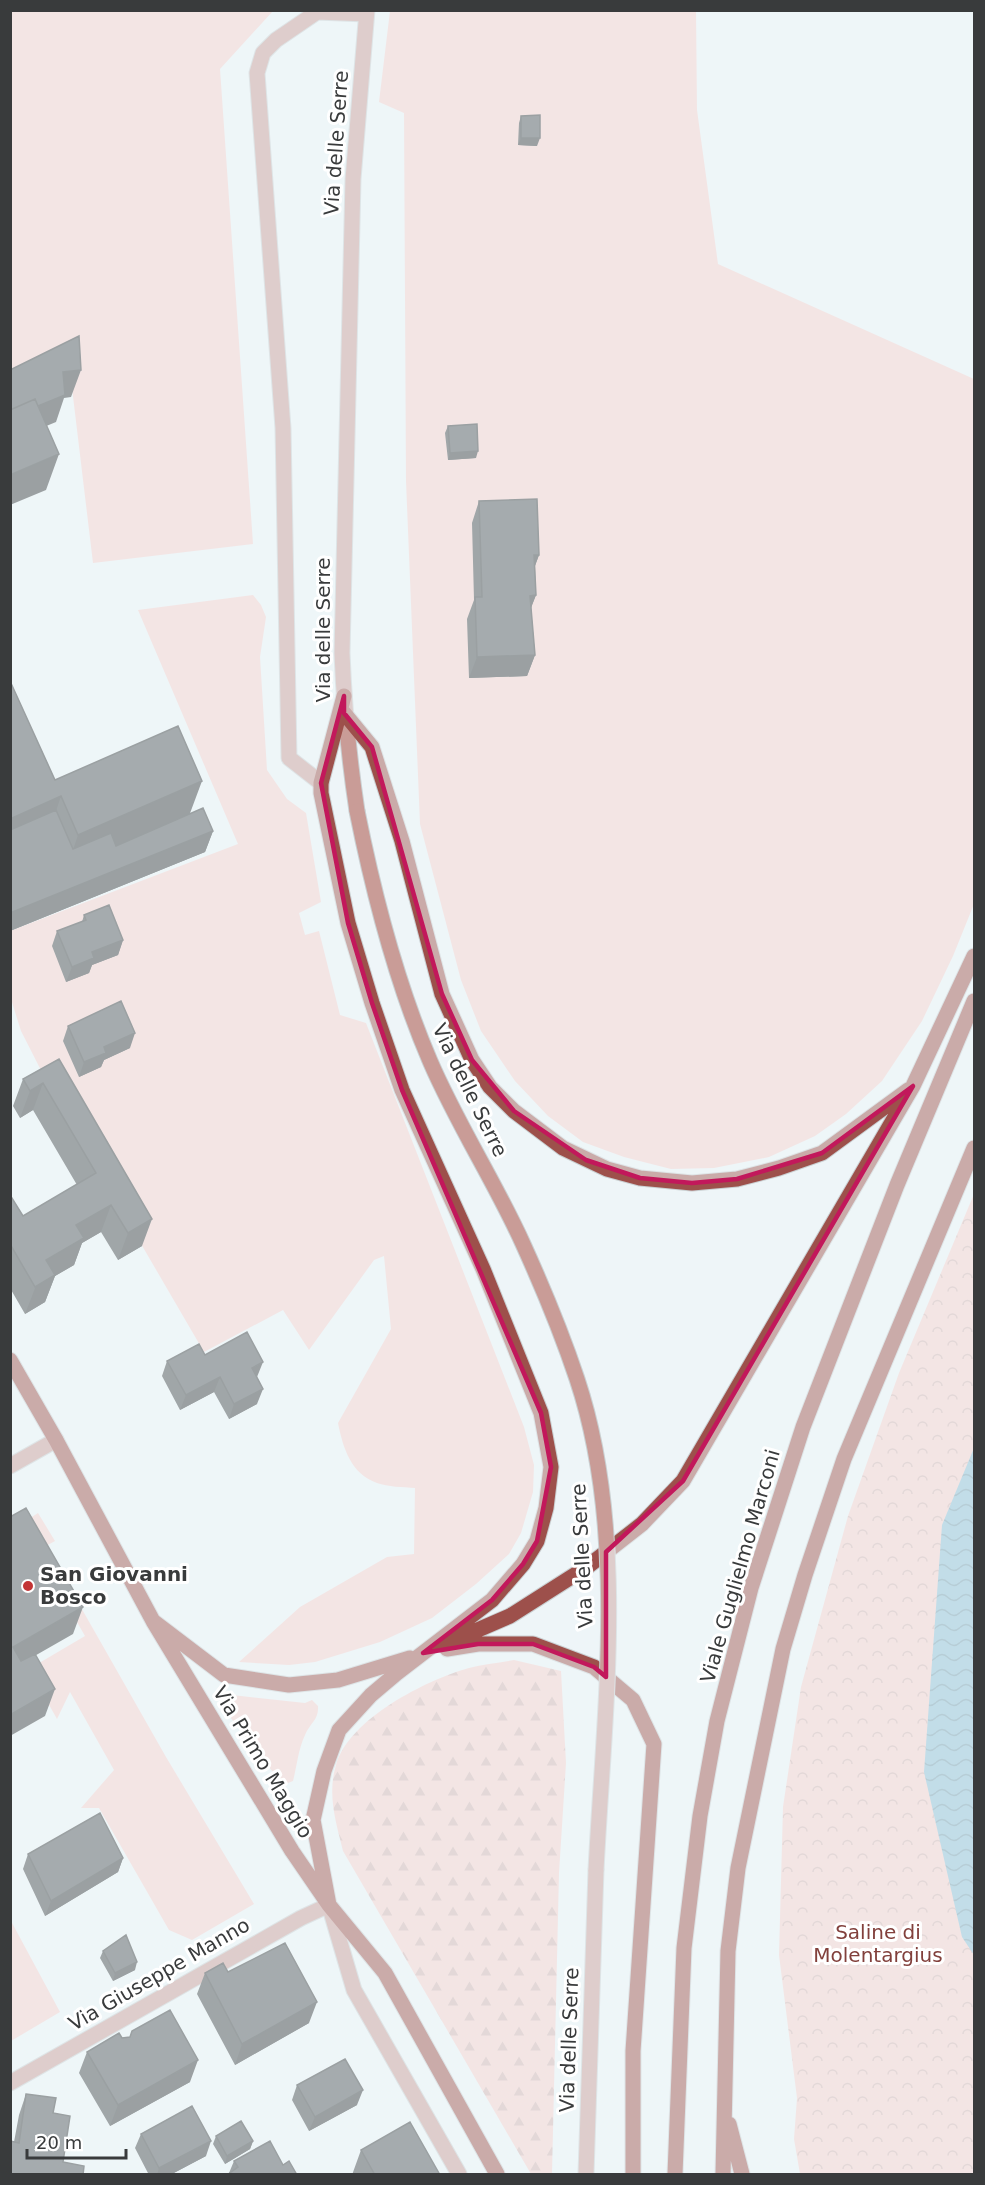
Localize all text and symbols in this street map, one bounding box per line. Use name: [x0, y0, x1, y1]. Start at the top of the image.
street label: Via delle Serre: [319, 70, 353, 216]
street label: Via delle Serre: [311, 557, 335, 703]
street label: Via delle Serre: [427, 1020, 513, 1160]
street label: Viale Guglielmo Marconi: [695, 1446, 785, 1686]
street label: Via delle Serre: [566, 1483, 598, 1629]
place label: San Giovanni Bosco: [40, 1562, 188, 1609]
marker: San Giovanni Bosco: [21, 1579, 35, 1593]
street label: Via Primo Maggio: [208, 1681, 318, 1843]
street label: Via Giuseppe Manno: [64, 1912, 254, 2036]
park label: Saline di Molentargius: [813, 1920, 943, 1967]
street label: Via delle Serre: [554, 1967, 584, 2113]
scale bar: [27, 2122, 126, 2160]
text: 20 m: [36, 2132, 82, 2153]

